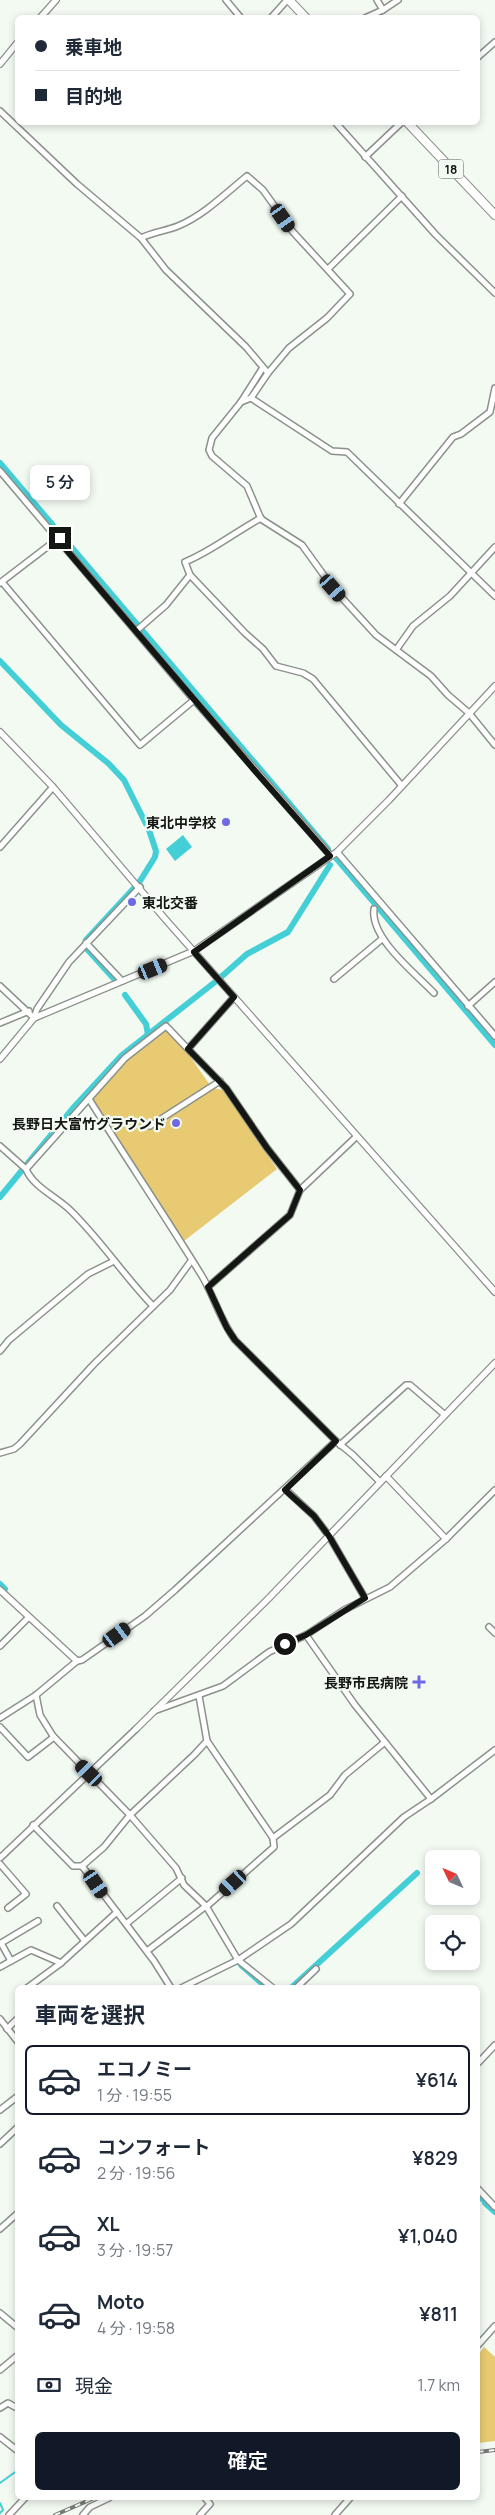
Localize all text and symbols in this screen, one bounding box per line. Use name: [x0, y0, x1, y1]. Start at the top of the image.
text: 乗車地: [65, 34, 122, 60]
text: 目的地: [65, 83, 122, 109]
road number: 18: [438, 160, 464, 178]
car: [268, 201, 297, 235]
callout: 5 分: [30, 466, 90, 500]
text: 5 分: [46, 471, 74, 493]
route end: [49, 527, 71, 549]
car: [317, 572, 348, 604]
place label: 東北中学校: [146, 813, 216, 832]
marker: 東北中学校: [220, 816, 232, 828]
place label: 東北交番: [142, 893, 198, 912]
marker: 東北交番: [126, 896, 138, 908]
car: [136, 956, 169, 982]
place label: 長野日大富竹グラウンド: [12, 1114, 166, 1133]
marker: 長野日大富竹グラウンド: [170, 1117, 182, 1129]
car: [100, 1620, 133, 1650]
route start: [274, 1633, 296, 1655]
place label: 長野市民病院: [324, 1673, 408, 1692]
marker: 長野市民病院: [412, 1675, 426, 1689]
car: [72, 1757, 105, 1789]
north arrow: [425, 1850, 480, 1905]
map controls: [425, 1850, 480, 1970]
car: [81, 1867, 110, 1901]
car: [216, 1867, 249, 1899]
button: locate: [425, 1915, 480, 1970]
text: 車両を選択: [35, 2000, 145, 2030]
text: エコノミー: [97, 2056, 192, 2082]
icon: car: [37, 2058, 82, 2103]
text: ¥614: [416, 2067, 458, 2093]
text: 1 分 · 19:55: [97, 2084, 172, 2106]
text: コンフォート: [97, 2134, 210, 2160]
icon: car: [37, 2136, 82, 2181]
text: ¥829: [412, 2145, 458, 2171]
text: 2 分 · 19:56: [97, 2162, 175, 2184]
text: XL: [97, 2211, 120, 2237]
icon: car: [37, 2214, 82, 2259]
text: ¥1,040: [398, 2223, 458, 2249]
text: 3 分 · 19:57: [97, 2239, 173, 2261]
text: Moto: [97, 2289, 144, 2315]
icon: car: [37, 2292, 82, 2337]
text: ¥811: [419, 2301, 458, 2327]
text: 4 分 · 19:58: [97, 2317, 175, 2339]
icon: cash: [35, 2371, 63, 2399]
text: 現金: [75, 2373, 113, 2399]
text: 1.7 km: [418, 2374, 460, 2396]
button: 確定: [35, 2432, 460, 2490]

